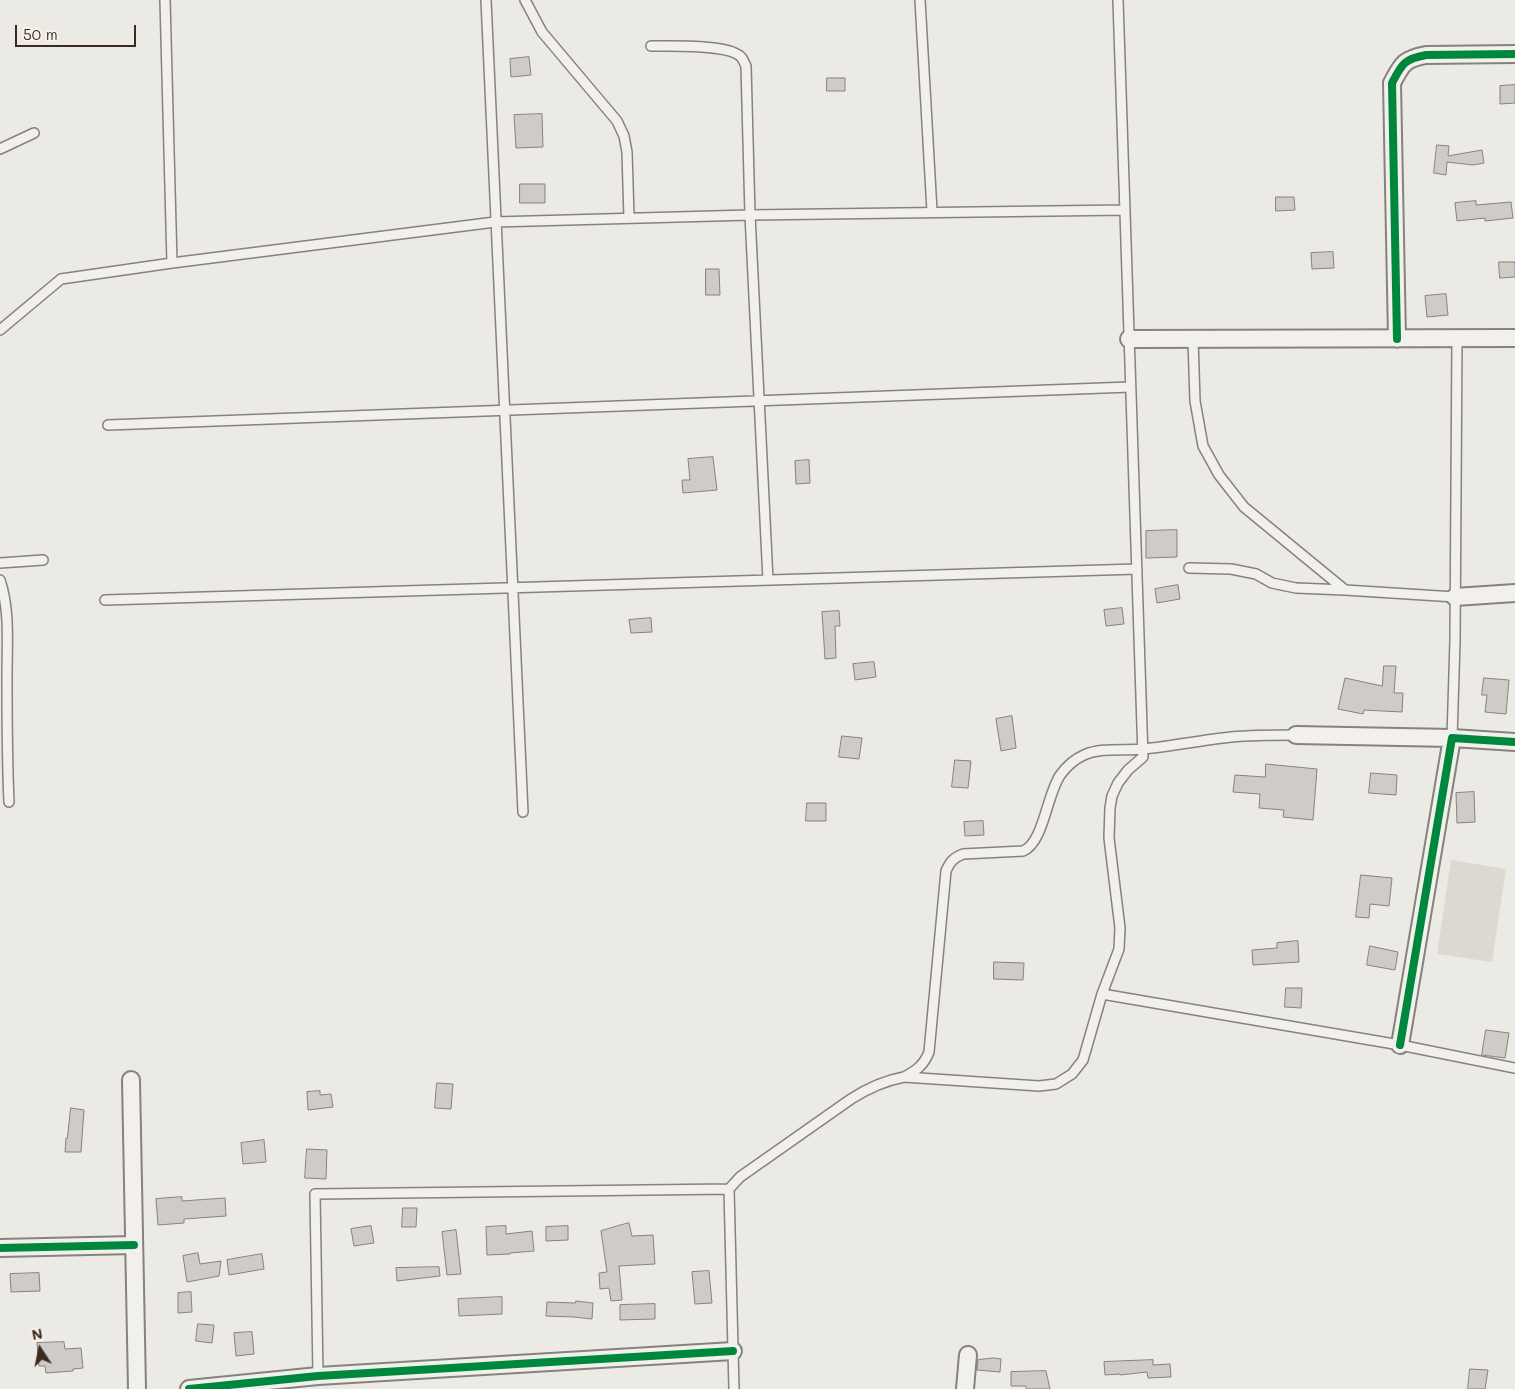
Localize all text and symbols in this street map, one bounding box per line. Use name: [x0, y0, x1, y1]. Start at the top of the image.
scale bar: [18, 15, 139, 47]
text: 50 m: [23, 24, 58, 44]
text: N: [30, 1323, 44, 1344]
north arrow: [15, 1324, 65, 1374]

